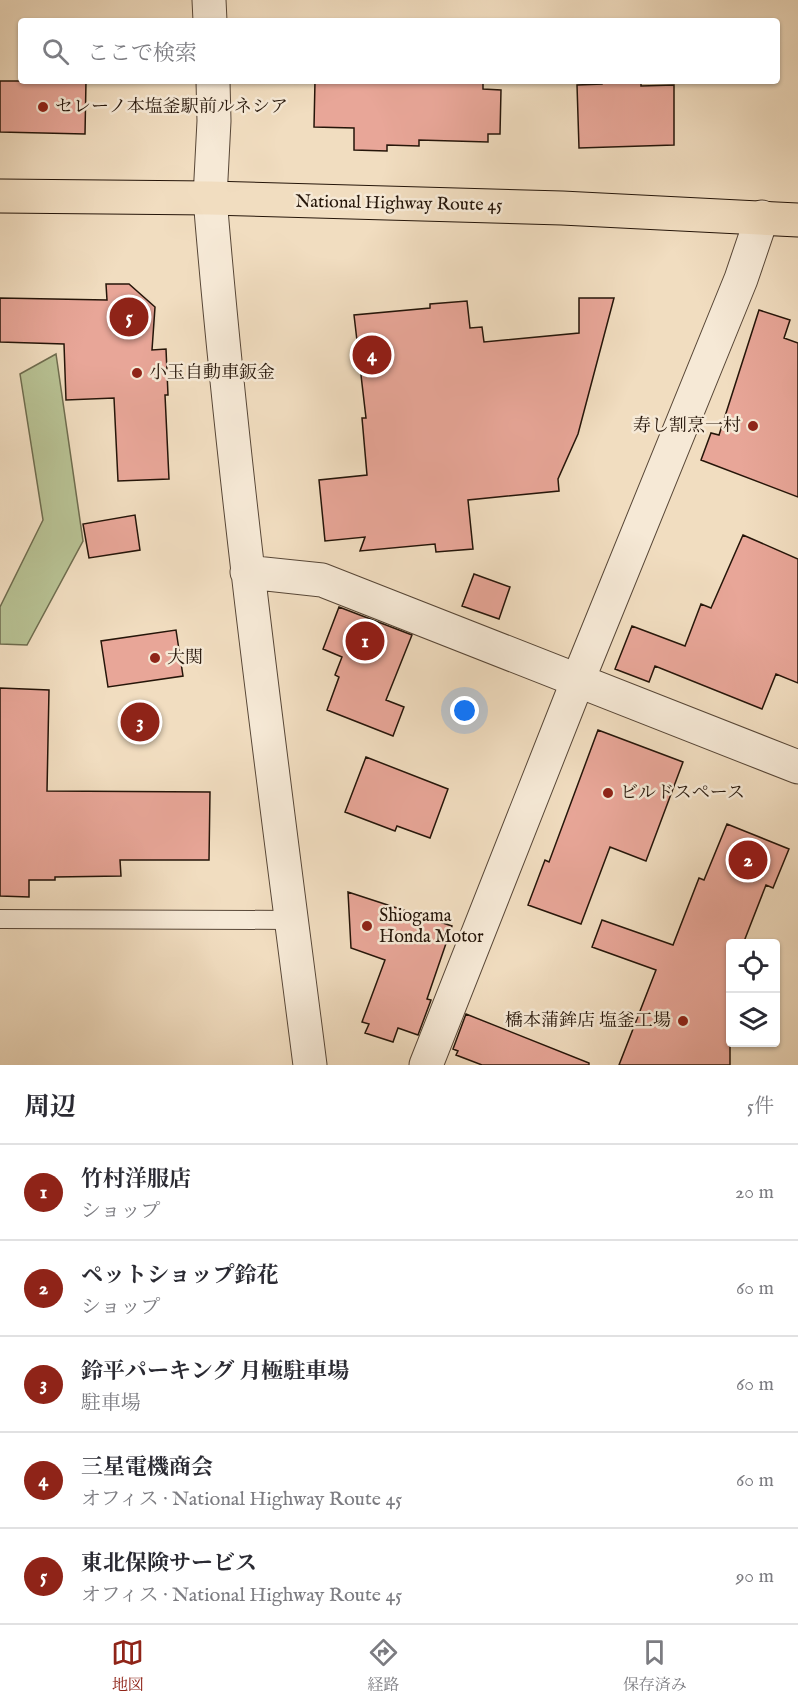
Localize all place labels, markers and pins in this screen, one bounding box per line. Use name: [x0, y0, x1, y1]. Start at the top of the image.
place label: セレーノ本塩釜駅前ルネシア: [55, 96, 288, 119]
marker: セレーノ本塩釜駅前ルネシア: [36, 100, 50, 114]
pin: 5: [110, 294, 148, 340]
pin: 4: [352, 332, 392, 378]
place label: 小玉自動車鈑金: [149, 362, 275, 385]
marker: 小玉自動車鈑金: [130, 366, 144, 380]
place label: 寿し割烹一村: [633, 415, 741, 438]
marker: 寿し割烹一村: [746, 419, 760, 433]
pin: 1: [346, 618, 385, 664]
place label: 大関: [167, 647, 203, 670]
marker: 大関: [148, 651, 162, 665]
pin: 3: [120, 700, 160, 744]
place label: ビルドスペース: [620, 782, 745, 805]
marker: ビルドスペース: [601, 786, 615, 800]
pin: 2: [728, 838, 768, 882]
place label: Shiogama Honda Motor: [379, 905, 484, 949]
marker: Shiogama Honda Motor: [360, 919, 374, 933]
place label: 橋本蒲鉾店 塩釜工場: [505, 1010, 671, 1033]
marker: 橋本蒲鉾店 塩釜工場: [676, 1014, 690, 1028]

